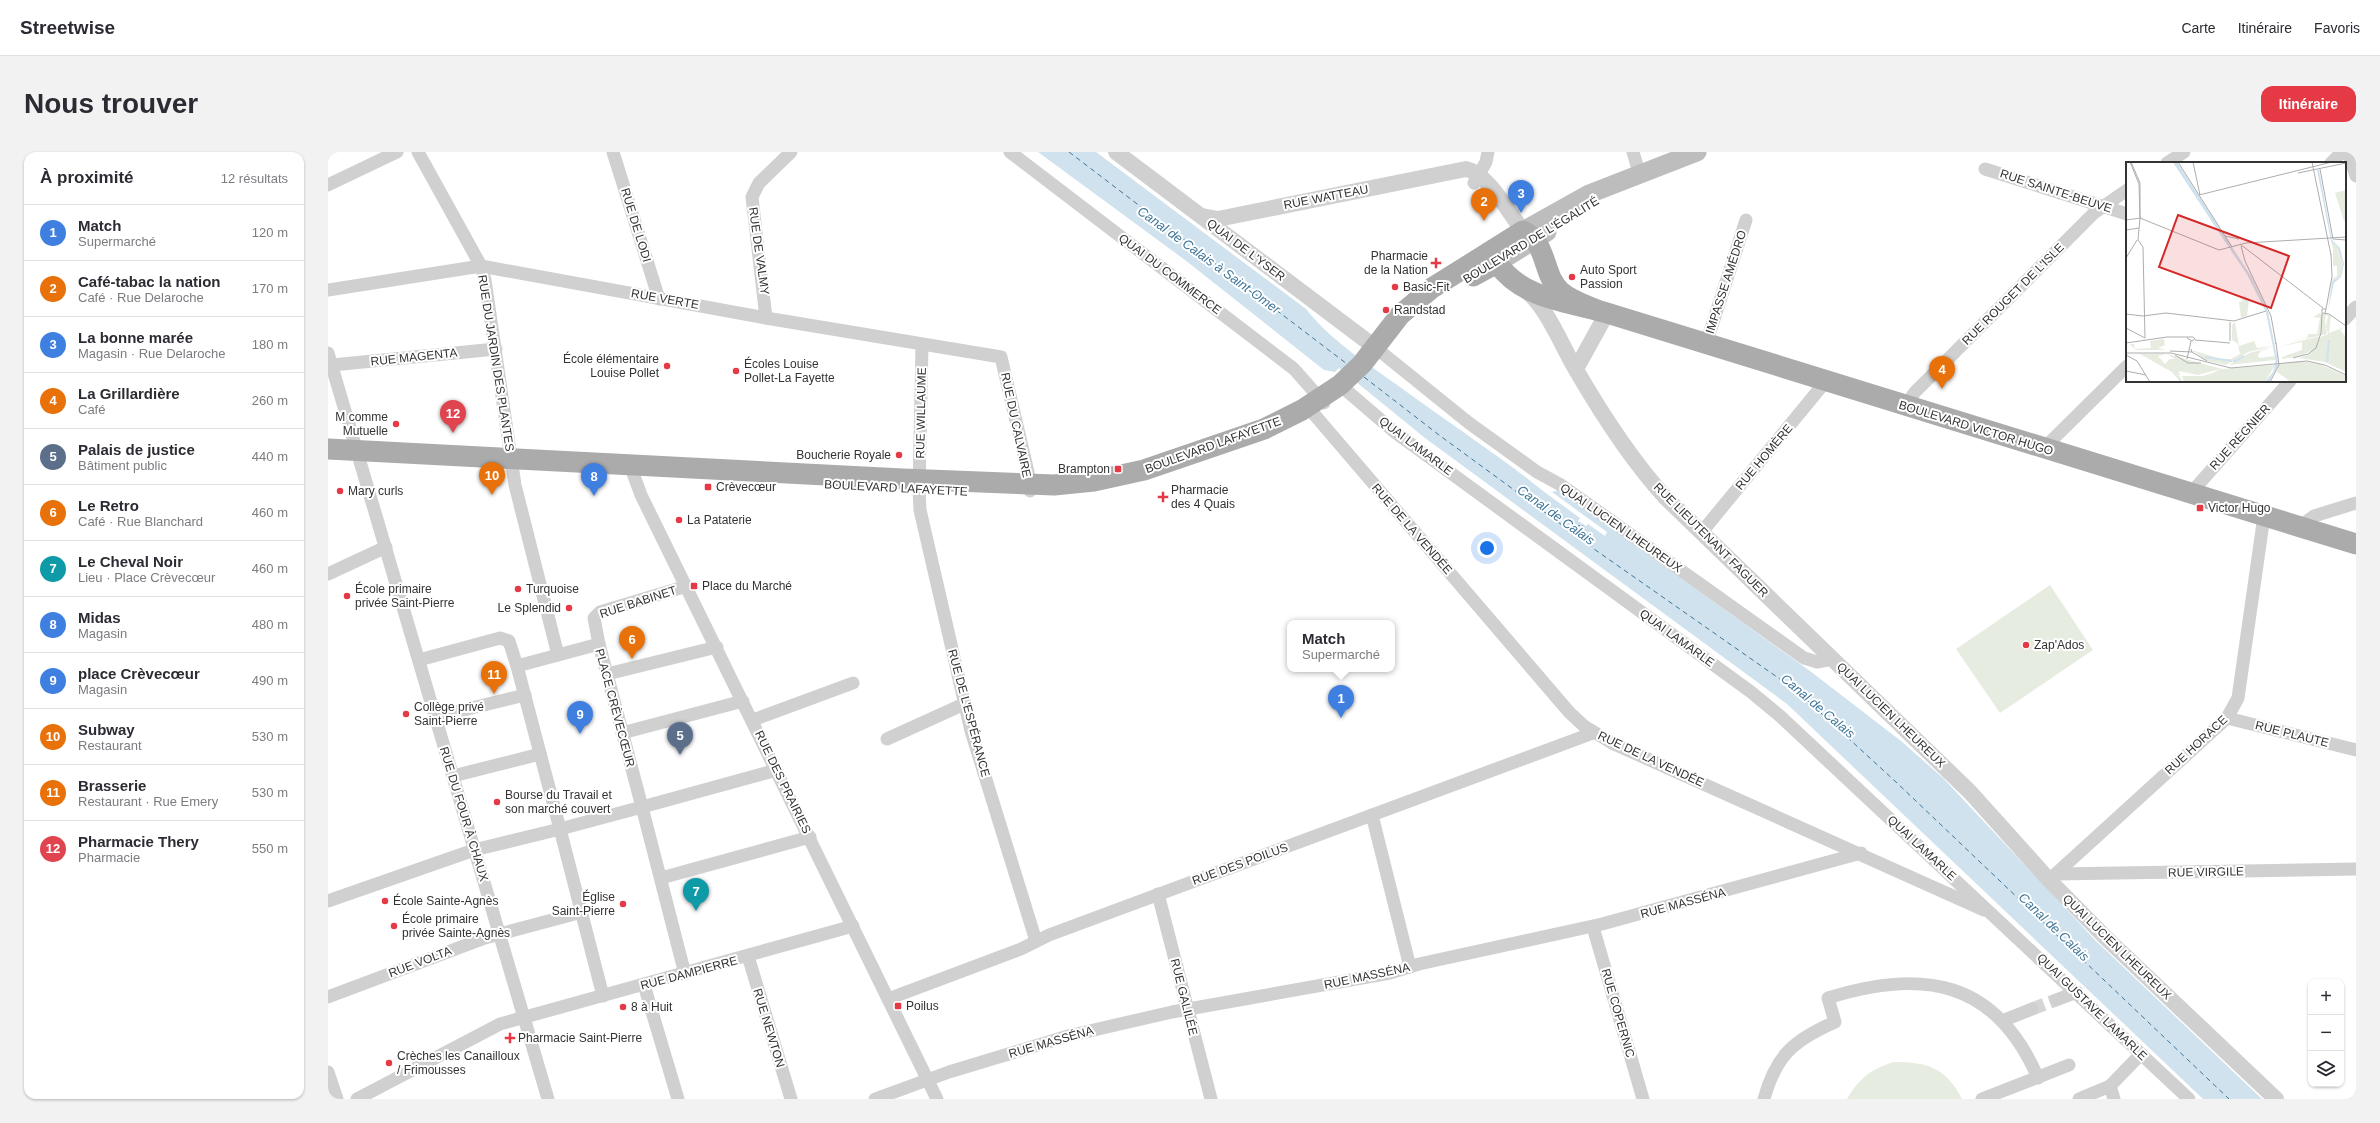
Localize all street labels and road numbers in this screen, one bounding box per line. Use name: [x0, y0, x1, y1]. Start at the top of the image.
street label: RUE SAINTE-BEUVE: [1998, 166, 2114, 216]
street label: RUE WATTEAU: [1282, 182, 1370, 212]
street label: RUE DE LODI: [618, 186, 654, 264]
street label: BOULEVARD DE L'ÉGALITÉ: [1460, 193, 1602, 286]
street label: RUE DE VALMY: [746, 206, 772, 296]
street label: QUAI DE L'YSER: [1204, 216, 1288, 284]
street label: IMPASSE AMÉDRO: [1702, 228, 1749, 335]
street label: QUAI DU COMMERCE: [1116, 231, 1224, 317]
street label: RUE ROUGET DE L'ISLE: [1959, 240, 2067, 348]
street label: RUE DU JARDIN DES PLANTES: [475, 274, 517, 452]
street label: RUE VERTE: [630, 286, 700, 312]
street label: RUE MAGENTA: [370, 345, 458, 369]
street label: RUE WILLAUME: [913, 367, 929, 459]
street label: RUE DU CALVAIRE: [998, 371, 1034, 479]
street label: BOULEVARD VICTOR HUGO: [1897, 398, 2055, 458]
street label: RUE RÉGNIER: [2206, 400, 2273, 473]
street label: BOULEVARD LAFAYETTE: [1143, 414, 1283, 476]
street label: QUAI LAMARLE: [1376, 414, 1456, 478]
street label: RUE HOMÈRE: [1732, 421, 1796, 493]
street label: BOULEVARD LAFAYETTE: [824, 477, 968, 499]
street label: RUE DE LA VENDÉE: [1369, 480, 1456, 577]
street label: RUE LIEUTENANT FAGUER: [1651, 480, 1771, 600]
street label: QUAI LUCIEN LHEUREUX: [1557, 481, 1685, 575]
street label: RUE BABINET: [598, 583, 679, 621]
street label: QUAI LAMARLE: [1637, 606, 1717, 670]
street label: PLACE CRÈVECŒUR: [592, 647, 639, 769]
street label: RUE DE L'ESPÉRANCE: [945, 647, 994, 778]
street label: QUAI LUCIEN LHEUREUX: [1834, 659, 1948, 771]
street label: RUE HORACE: [2162, 713, 2230, 777]
street label: RUE PLAUTE: [2254, 718, 2330, 750]
street label: RUE DE LA VENDÉE: [1596, 727, 1707, 790]
street label: RUE DES PRAIRIES: [752, 728, 814, 836]
street label: RUE DU FOUR À CHAUX: [437, 745, 492, 883]
street label: QUAI LAMARLE: [1885, 813, 1959, 883]
street label: RUE DES POILUS: [1190, 840, 1290, 888]
street label: RUE VIRGILE: [2168, 864, 2244, 880]
street label: RUE MASSÉNA: [1639, 884, 1727, 921]
street label: QUAI LUCIEN LHEUREUX: [2060, 891, 2174, 1003]
street label: RUE VOLTA: [387, 944, 453, 980]
street label: QUAI GUSTAVE LAMARLE: [2034, 951, 2150, 1063]
street label: RUE DAMPIERRE: [639, 953, 739, 993]
street label: RUE GALILÉE: [1168, 957, 1201, 1037]
street label: RUE MASSÉNA: [1323, 959, 1411, 992]
street label: RUE COPERNIC: [1599, 967, 1638, 1059]
street label: RUE NEWTON: [750, 987, 788, 1069]
street label: RUE MASSÉNA: [1007, 1022, 1095, 1061]

